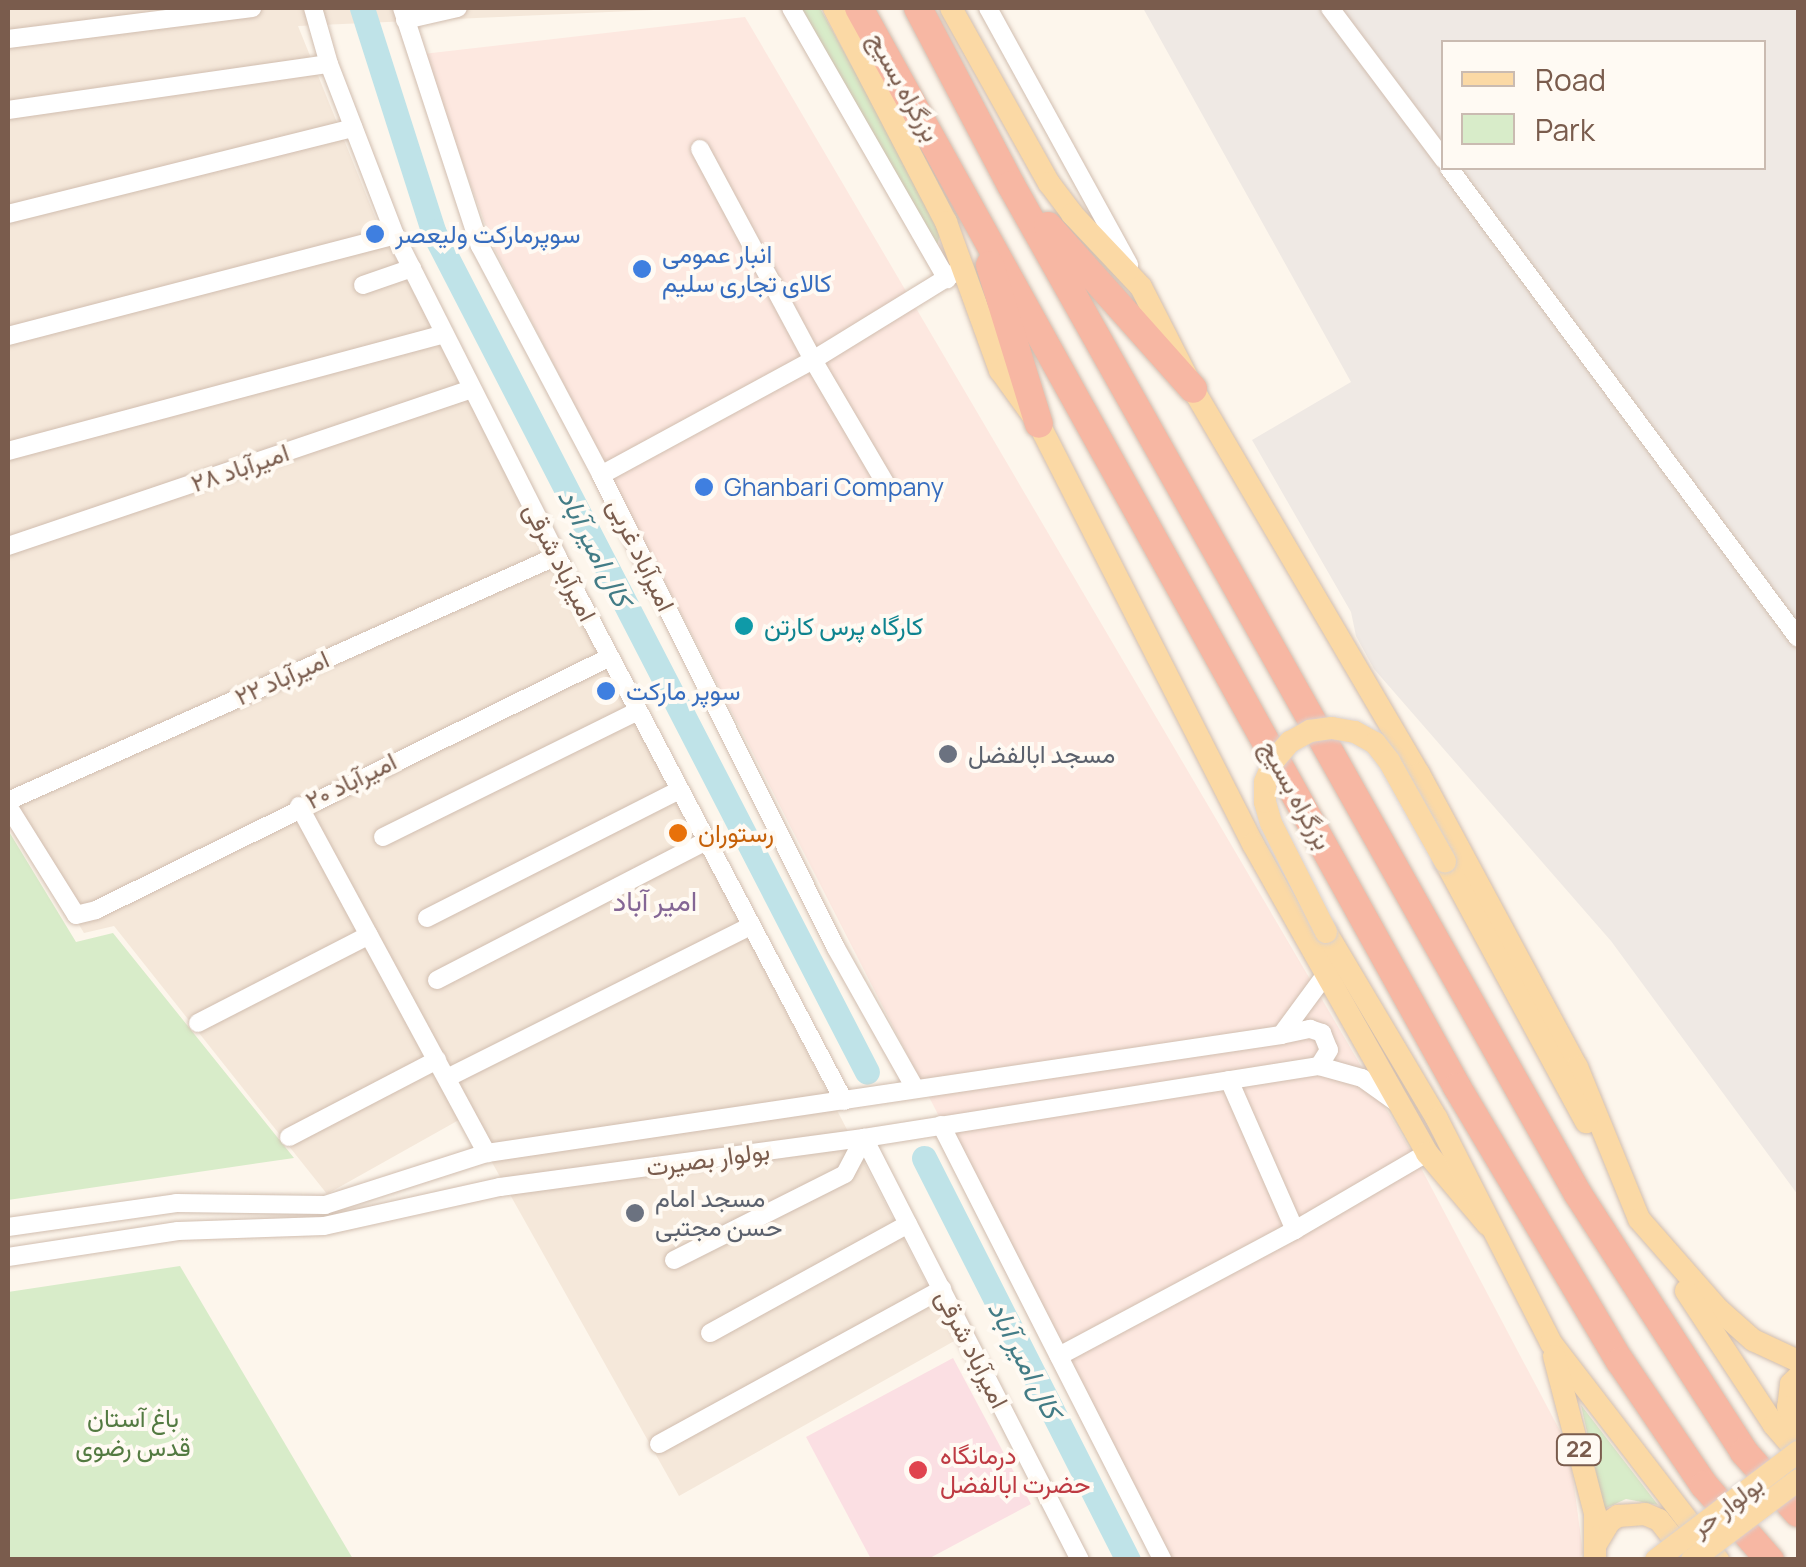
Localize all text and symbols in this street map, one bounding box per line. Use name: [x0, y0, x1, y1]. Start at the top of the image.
street label: بزرگراه بسیج: [862, 27, 946, 147]
legend: [1441, 40, 1766, 170]
text: Road: [1535, 59, 1606, 100]
text: Park: [1535, 109, 1595, 150]
place label: سوپرمارکت ولیعصر: [395, 219, 580, 249]
marker: سوپرمارکت ولیعصر: [364, 223, 386, 245]
place label: انبار عمومی کالای تجاری سلیم: [662, 240, 832, 299]
marker: انبار عمومی کالای تجاری سلیم: [631, 258, 653, 280]
street label: امیرآباد ۲۸: [187, 437, 293, 499]
place label: Ghanbari Company: [724, 472, 944, 502]
marker: Ghanbari Company: [693, 476, 715, 498]
water label: کال امیر آباد: [552, 482, 640, 612]
street label: امیرآباد غربی: [601, 494, 681, 616]
street label: امیرآباد شرقی: [517, 498, 603, 626]
place label: کارگاه پرس کارتن: [764, 611, 923, 641]
marker: کارگاه پرس کارتن: [733, 615, 755, 637]
street label: امیرآباد ۲۲: [230, 644, 334, 712]
place label: سوپر مارکت: [626, 676, 741, 706]
marker: سوپر مارکت: [595, 680, 617, 702]
street label: بزرگراه بسیج: [1254, 735, 1338, 855]
place label: مسجد ابالفضل: [968, 739, 1115, 769]
marker: مسجد ابالفضل: [937, 743, 959, 765]
street label: امیرآباد ۲۰: [301, 746, 401, 816]
place label: رستوران: [698, 818, 774, 848]
marker: رستوران: [667, 822, 689, 844]
district label: امیر آباد: [613, 883, 697, 917]
street label: بولوار بصیرت: [644, 1135, 772, 1183]
place label: مسجد امام حسن مجتبی: [655, 1184, 782, 1243]
marker: مسجد امام حسن مجتبی: [624, 1202, 646, 1224]
street label: امیرآباد شرقی: [929, 1285, 1015, 1413]
water label: کال امیر آباد: [982, 1294, 1070, 1424]
park label: باغ آستان قدس رضوی: [75, 1404, 191, 1463]
road number: 22: [1554, 1433, 1604, 1467]
place label: درمانگاه حضرت ابالفضل: [940, 1441, 1090, 1500]
marker: درمانگاه حضرت ابالفضل: [905, 1457, 931, 1483]
street label: بولوار حر: [1685, 1469, 1769, 1543]

